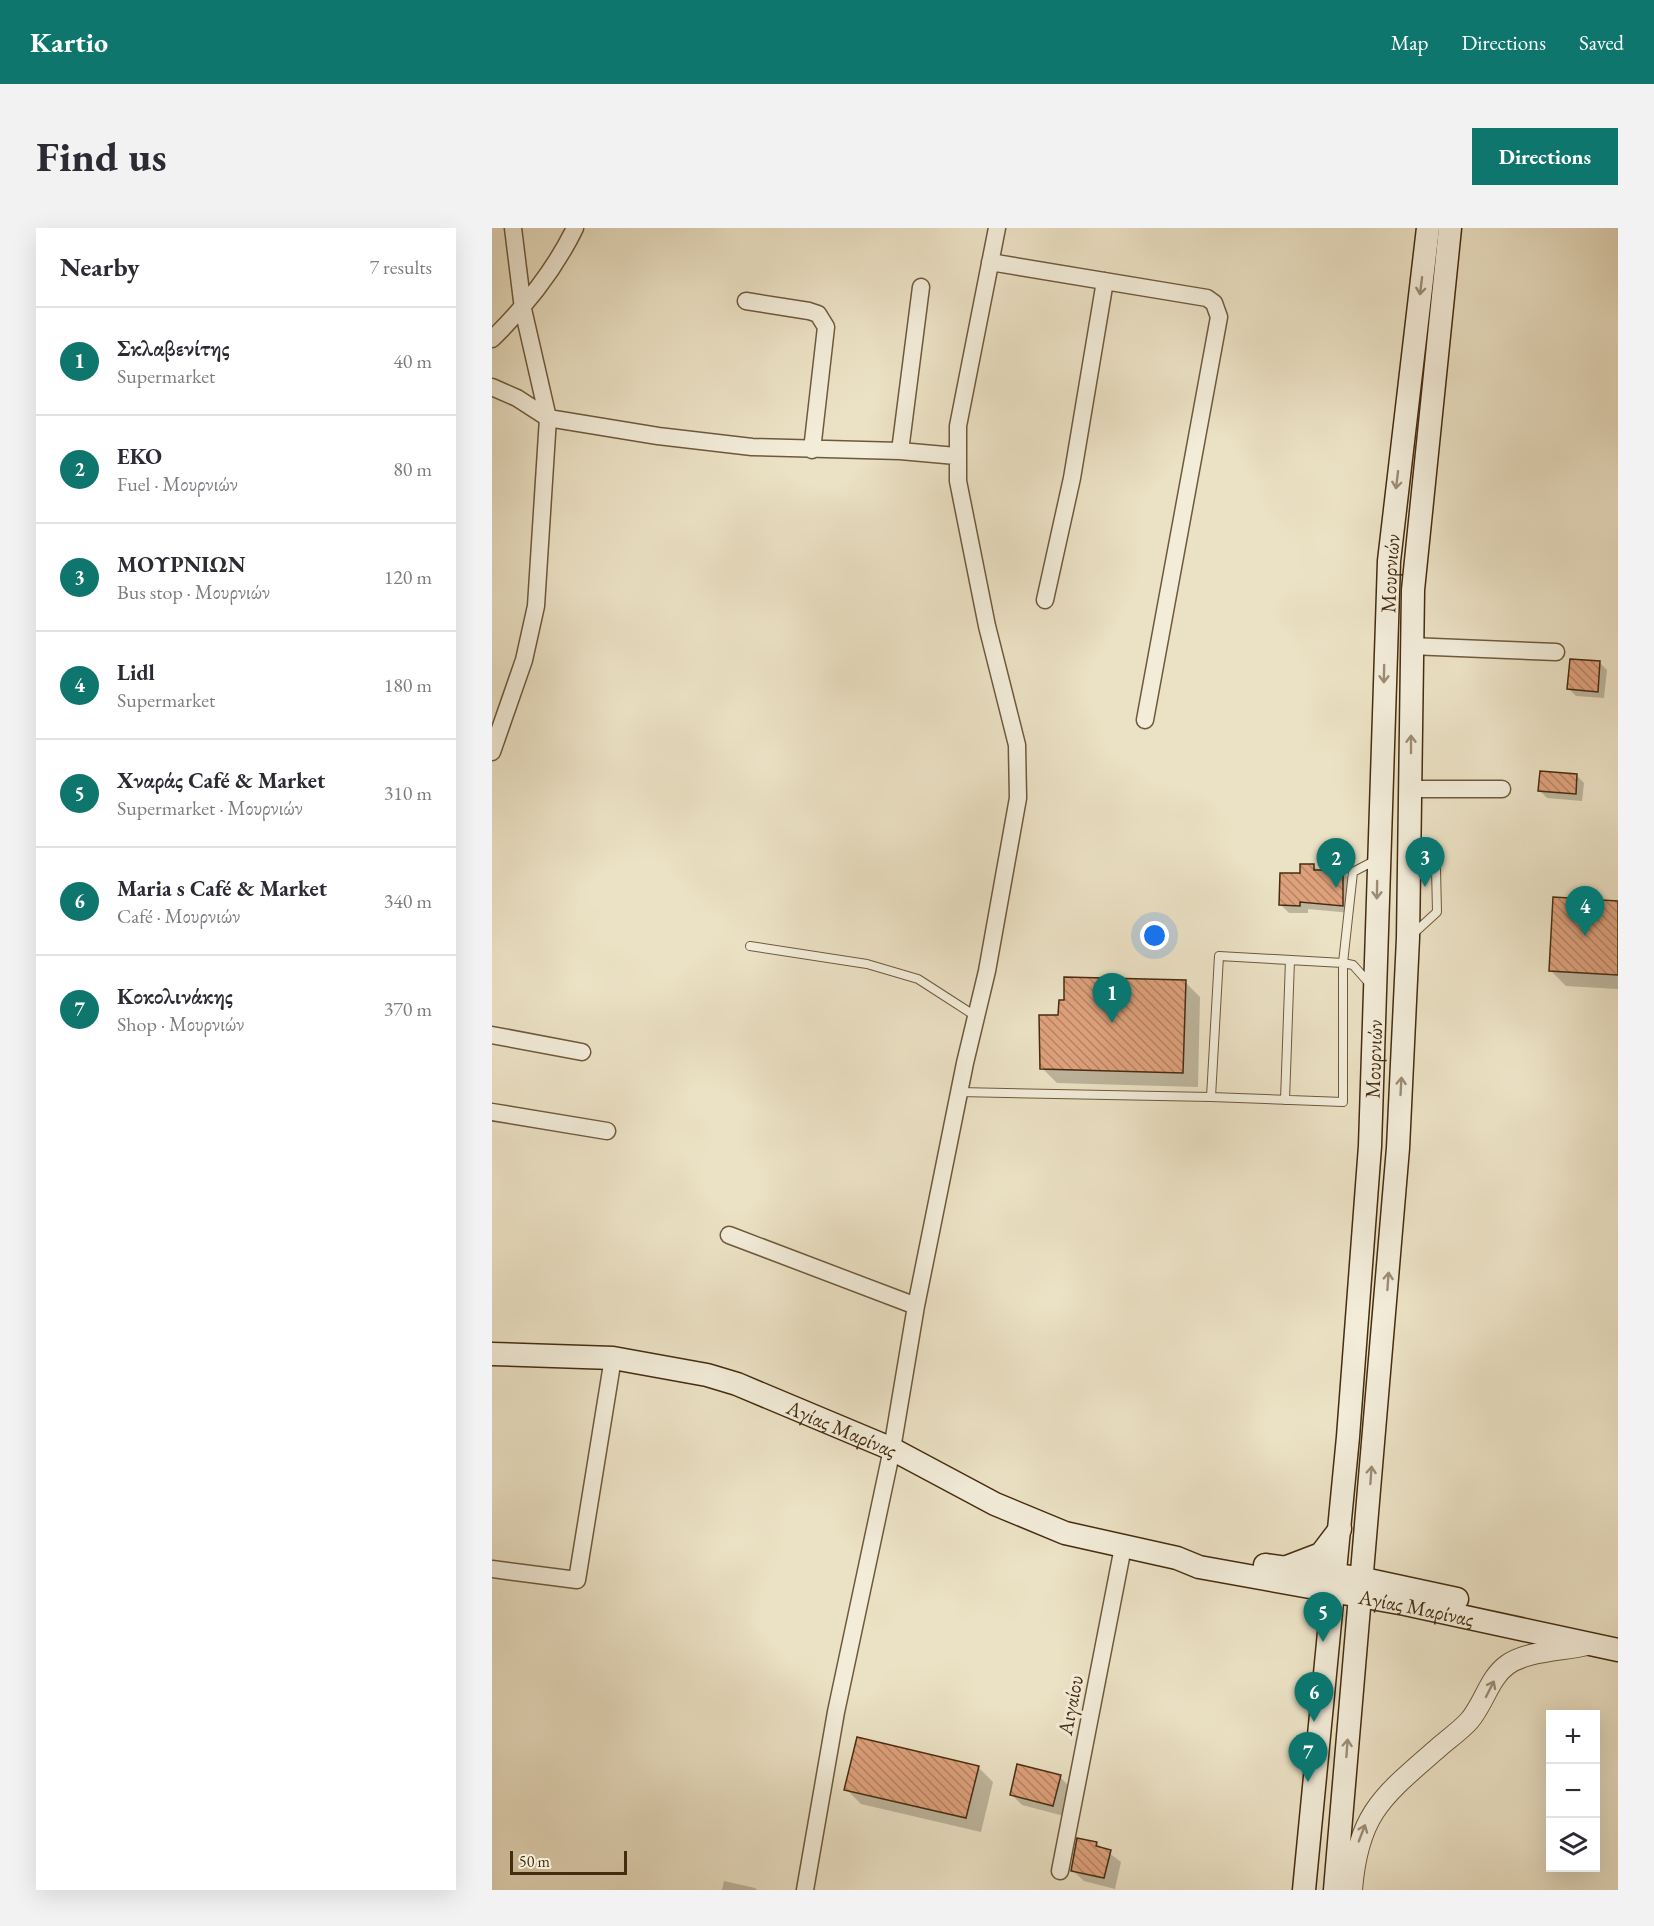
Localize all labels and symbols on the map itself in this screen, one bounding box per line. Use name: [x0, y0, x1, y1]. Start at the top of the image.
one-way arrow: [1415, 276, 1426, 295]
one-way arrow: [1391, 469, 1402, 489]
street label: Μουρνιών: [1374, 532, 1406, 613]
one-way arrow: [1378, 664, 1389, 684]
one-way arrow: [1405, 735, 1417, 755]
pin: 2: [1316, 838, 1356, 888]
pin: 3: [1406, 838, 1444, 887]
one-way arrow: [1371, 879, 1383, 899]
pin: 4: [1566, 886, 1604, 936]
your location: [1140, 921, 1169, 950]
pin: 1: [1092, 974, 1132, 1023]
street label: Μουρνιών: [1358, 1019, 1388, 1099]
one-way arrow: [1396, 1077, 1407, 1096]
one-way arrow: [1382, 1271, 1393, 1291]
street label: Αγίας Μαρίνας: [782, 1393, 902, 1463]
one-way arrow: [1365, 1465, 1376, 1485]
street label: Αγίας Μαρίνας: [1355, 1582, 1477, 1632]
pin: 5: [1304, 1592, 1342, 1642]
pin: 6: [1294, 1672, 1334, 1722]
street label: Αιγαίου: [1051, 1673, 1089, 1738]
one-way arrow: [1485, 1680, 1496, 1698]
pin: 7: [1288, 1732, 1328, 1782]
one-way arrow: [1341, 1738, 1352, 1758]
one-way arrow: [1358, 1824, 1369, 1843]
scale bar: [510, 1848, 627, 1876]

